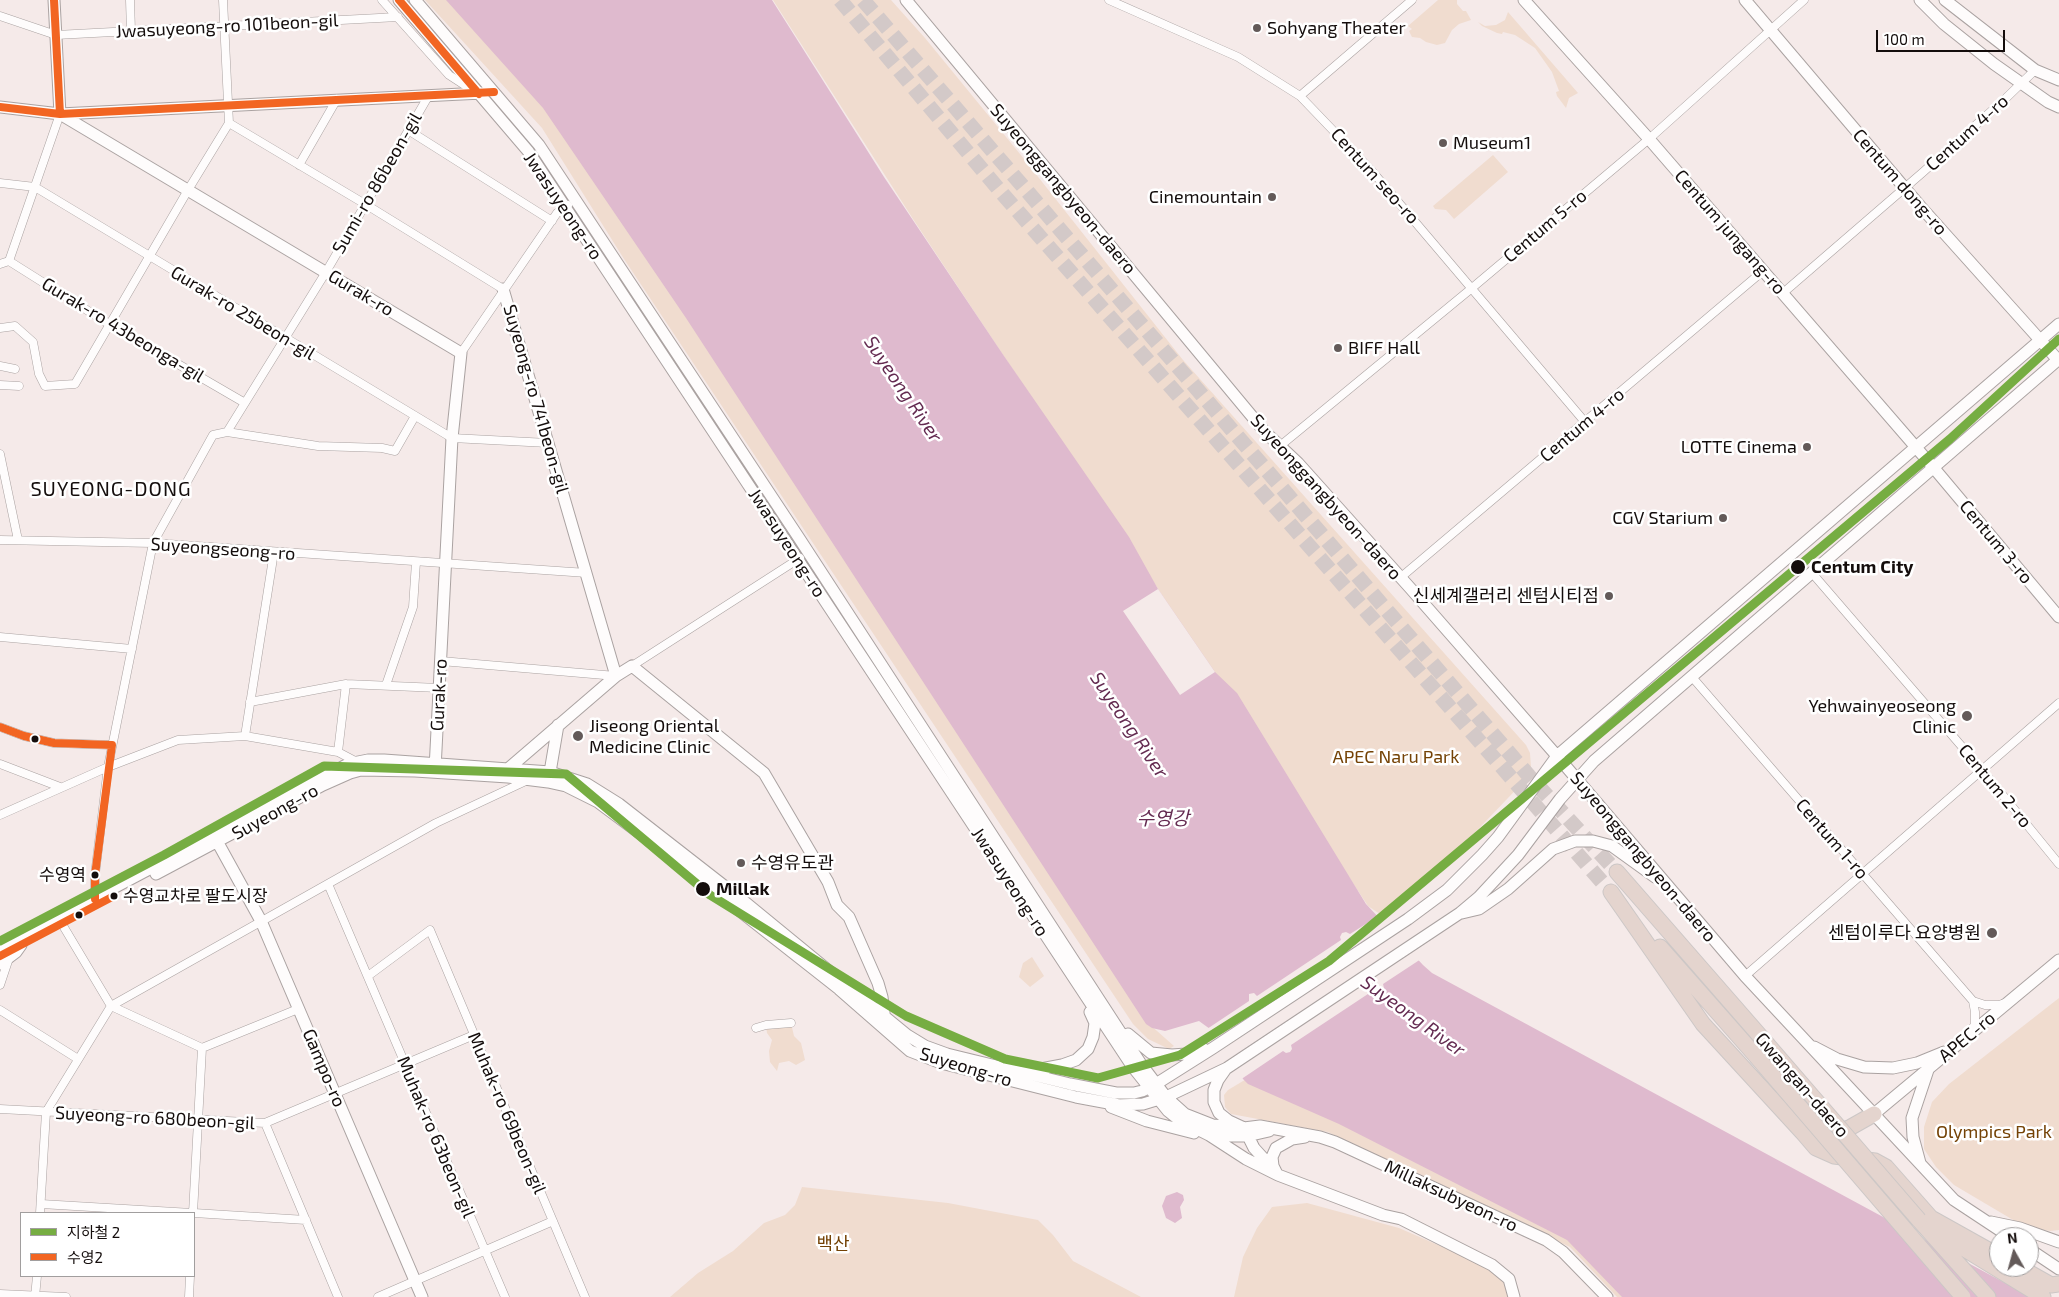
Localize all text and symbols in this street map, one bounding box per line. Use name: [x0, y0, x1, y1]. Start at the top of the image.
street label: Jwasuyeong-ro 101beon-gil: [115, 9, 339, 43]
place label: Sohyang Theater: [1267, 17, 1406, 39]
scale bar: [1879, 20, 2008, 52]
marker: Sohyang Theater: [1251, 22, 1263, 34]
text: 100 m: [1884, 30, 1925, 48]
street label: Centum 4-ro: [1921, 90, 2013, 176]
street label: Suyeonggangbyeon-daero: [985, 99, 1141, 279]
street label: Sumi-ro 86beon-gil: [328, 108, 426, 258]
street label: Centum seo-ro: [1326, 124, 1424, 228]
street label: Centum dong-ro: [1848, 124, 1952, 240]
place label: Museum1: [1453, 132, 1531, 154]
marker: Museum1: [1437, 137, 1449, 149]
street label: Jwasuyeong-ro: [519, 148, 607, 264]
street label: Centum jungang-ro: [1670, 165, 1790, 299]
street label: Centum 5-ro: [1499, 185, 1591, 267]
place label: Cinemountain: [1149, 186, 1262, 208]
marker: Cinemountain: [1266, 191, 1278, 203]
street label: Gurak-ro 25beon-gil: [167, 261, 319, 365]
street label: Gurak-ro: [324, 265, 398, 321]
street label: Gurak-ro 43beonga-gil: [38, 273, 208, 387]
street label: Suyeong-ro 741beon-gil: [499, 302, 573, 496]
water label: Suyeong River: [859, 332, 947, 446]
place label: BIFF Hall: [1348, 337, 1420, 359]
marker: BIFF Hall: [1332, 342, 1344, 354]
street label: Centum 4-ro: [1535, 383, 1629, 467]
street label: Suyeonggangbyeon-daero: [1246, 410, 1406, 584]
place label: LOTTE Cinema: [1681, 436, 1797, 458]
marker: LOTTE Cinema: [1801, 441, 1813, 453]
district label: SUYEONG-DONG: [29, 477, 193, 501]
street label: Jwasuyeong-ro: [744, 485, 830, 601]
street label: Centum 3-ro: [1955, 496, 2037, 588]
place label: CGV Starium: [1612, 507, 1713, 529]
marker: CGV Starium: [1717, 512, 1729, 524]
street label: Suyeongseong-ro: [150, 533, 296, 565]
place label: Centum City: [1811, 556, 1913, 578]
marker: Centum City: [1789, 558, 1807, 576]
place label: 신세계갤러리 센텀시티점: [1413, 585, 1599, 607]
marker: 신세계갤러리 센텀시티점: [1603, 590, 1615, 602]
street label: Gurak-ro: [426, 658, 452, 732]
water label: Suyeong River: [1085, 668, 1173, 782]
place label: Yehwainyeoseong Clinic: [1808, 695, 1956, 738]
marker: Yehwainyeoseong Clinic: [1960, 709, 1974, 723]
place label: Jiseong Oriental Medicine Clinic: [589, 715, 719, 758]
marker: Jiseong Oriental Medicine Clinic: [571, 729, 585, 743]
unlabelled marker: [30, 734, 40, 744]
street label: Centum 2-ro: [1954, 740, 2036, 832]
park label: APEC Naru Park: [1333, 746, 1459, 768]
street label: Suyeonggangbyeon-daero: [1565, 767, 1721, 947]
street label: Suyeong-ro: [228, 779, 322, 845]
street label: Centum 1-ro: [1791, 794, 1873, 884]
water label: 수영강: [1137, 808, 1189, 830]
street label: Jwasuyeong-ro: [967, 824, 1053, 940]
place label: 수영유도관: [751, 852, 834, 874]
marker: 수영유도관: [735, 857, 747, 869]
place label: 수영역: [39, 865, 86, 885]
marker: 수영역: [90, 870, 100, 880]
place label: Millak: [716, 878, 770, 900]
marker: Millak: [694, 880, 712, 898]
place label: 수영교차로 팔도시장: [123, 886, 268, 906]
marker: 수영교차로 팔도시장: [109, 891, 119, 901]
unlabelled marker: [74, 910, 84, 920]
place label: 센텀이루다 요양병원: [1828, 922, 1981, 944]
marker: 센텀이루다 요양병원: [1985, 926, 1999, 940]
water label: Suyeong River: [1357, 971, 1469, 1061]
street label: APEC-ro: [1934, 1007, 2000, 1067]
street label: Gampo-ro: [298, 1026, 350, 1110]
street label: Gwangan-daero: [1751, 1028, 1853, 1142]
street label: Muhak-ro 69beon-gil: [463, 1029, 551, 1197]
street label: Suyeong-ro: [917, 1043, 1015, 1091]
street label: Muhak-ro 63beon-gil: [392, 1053, 480, 1221]
street label: Suyeong-ro 680beon-gil: [55, 1102, 255, 1134]
park label: Olympics Park: [1936, 1121, 2052, 1143]
street label: Millaksubyeon-ro: [1381, 1156, 1521, 1236]
legend: [20, 1212, 195, 1277]
text: 지하철 2: [67, 1223, 120, 1241]
north arrow: [1989, 1227, 2039, 1277]
text: N: [2006, 1229, 2018, 1247]
park label: 백산: [816, 1233, 850, 1255]
text: 수영2: [67, 1248, 103, 1266]

